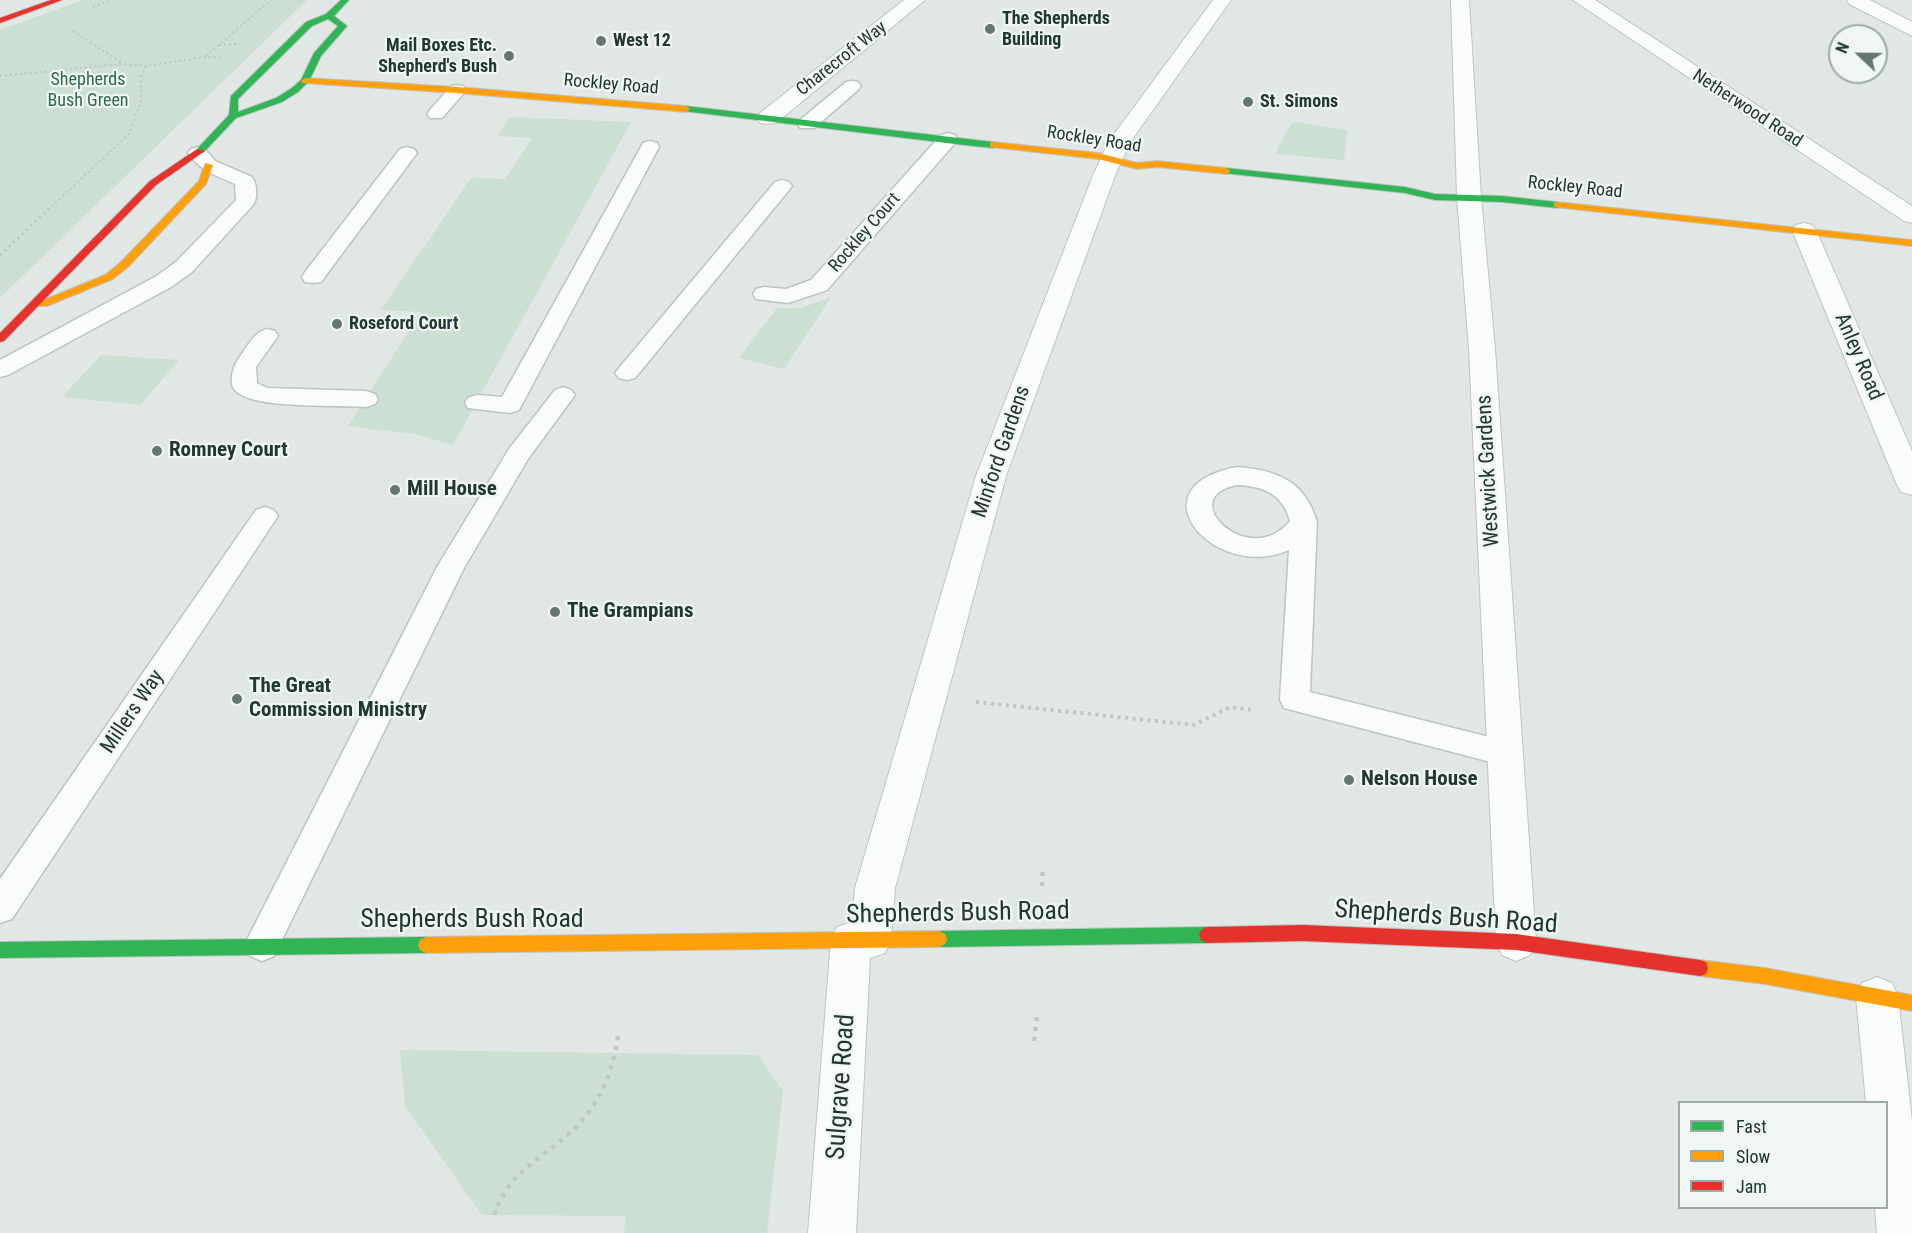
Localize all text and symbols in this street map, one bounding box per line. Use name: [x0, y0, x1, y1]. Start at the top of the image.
place label: The Shepherds Building: [1002, 8, 1110, 50]
street label: Charecroft Way: [793, 17, 891, 101]
marker: The Shepherds Building: [983, 22, 997, 36]
north arrow: [1828, 24, 1888, 84]
place label: West 12: [613, 30, 671, 52]
marker: West 12: [594, 34, 608, 48]
place label: Mail Boxes Etc. Shepherd's Bush: [378, 35, 497, 78]
text: N: [1832, 40, 1853, 56]
marker: Mail Boxes Etc. Shepherd's Bush: [502, 49, 516, 63]
street label: Netherwood Road: [1688, 65, 1806, 153]
park label: Shepherds Bush Green: [47, 69, 129, 112]
street label: Rockley Road: [563, 70, 659, 100]
place label: St. Simons: [1260, 91, 1338, 113]
marker: St. Simons: [1241, 95, 1255, 109]
street label: Rockley Road: [1045, 122, 1143, 158]
street label: Rockley Road: [1527, 172, 1623, 204]
street label: Rockley Court: [825, 189, 905, 277]
street label: Anley Road: [1828, 309, 1888, 405]
place label: Roseford Court: [349, 313, 458, 335]
marker: Roseford Court: [330, 317, 344, 331]
street label: Minford Gardens: [968, 383, 1036, 521]
street label: Westwick Gardens: [1472, 394, 1506, 548]
place label: Romney Court: [169, 438, 288, 464]
marker: Romney Court: [150, 444, 164, 458]
place label: Mill House: [407, 477, 497, 503]
marker: Mill House: [388, 483, 402, 497]
place label: The Grampians: [567, 599, 693, 625]
marker: The Grampians: [548, 605, 562, 619]
street label: Millers Way: [96, 665, 170, 759]
place label: The Great Commission Ministry: [249, 674, 427, 724]
marker: The Great Commission Ministry: [230, 692, 244, 706]
place label: Nelson House: [1361, 767, 1478, 793]
marker: Nelson House: [1342, 773, 1356, 787]
street label: Shepherds Bush Road: [1333, 895, 1559, 941]
street label: Shepherds Bush Road: [846, 896, 1070, 932]
street label: Shepherds Bush Road: [360, 904, 584, 936]
street label: Sulgrave Road: [821, 1013, 863, 1161]
legend: [1678, 1101, 1888, 1209]
text: Fast: [1736, 1116, 1767, 1137]
text: Slow: [1736, 1146, 1770, 1167]
text: Jam: [1736, 1176, 1767, 1197]

